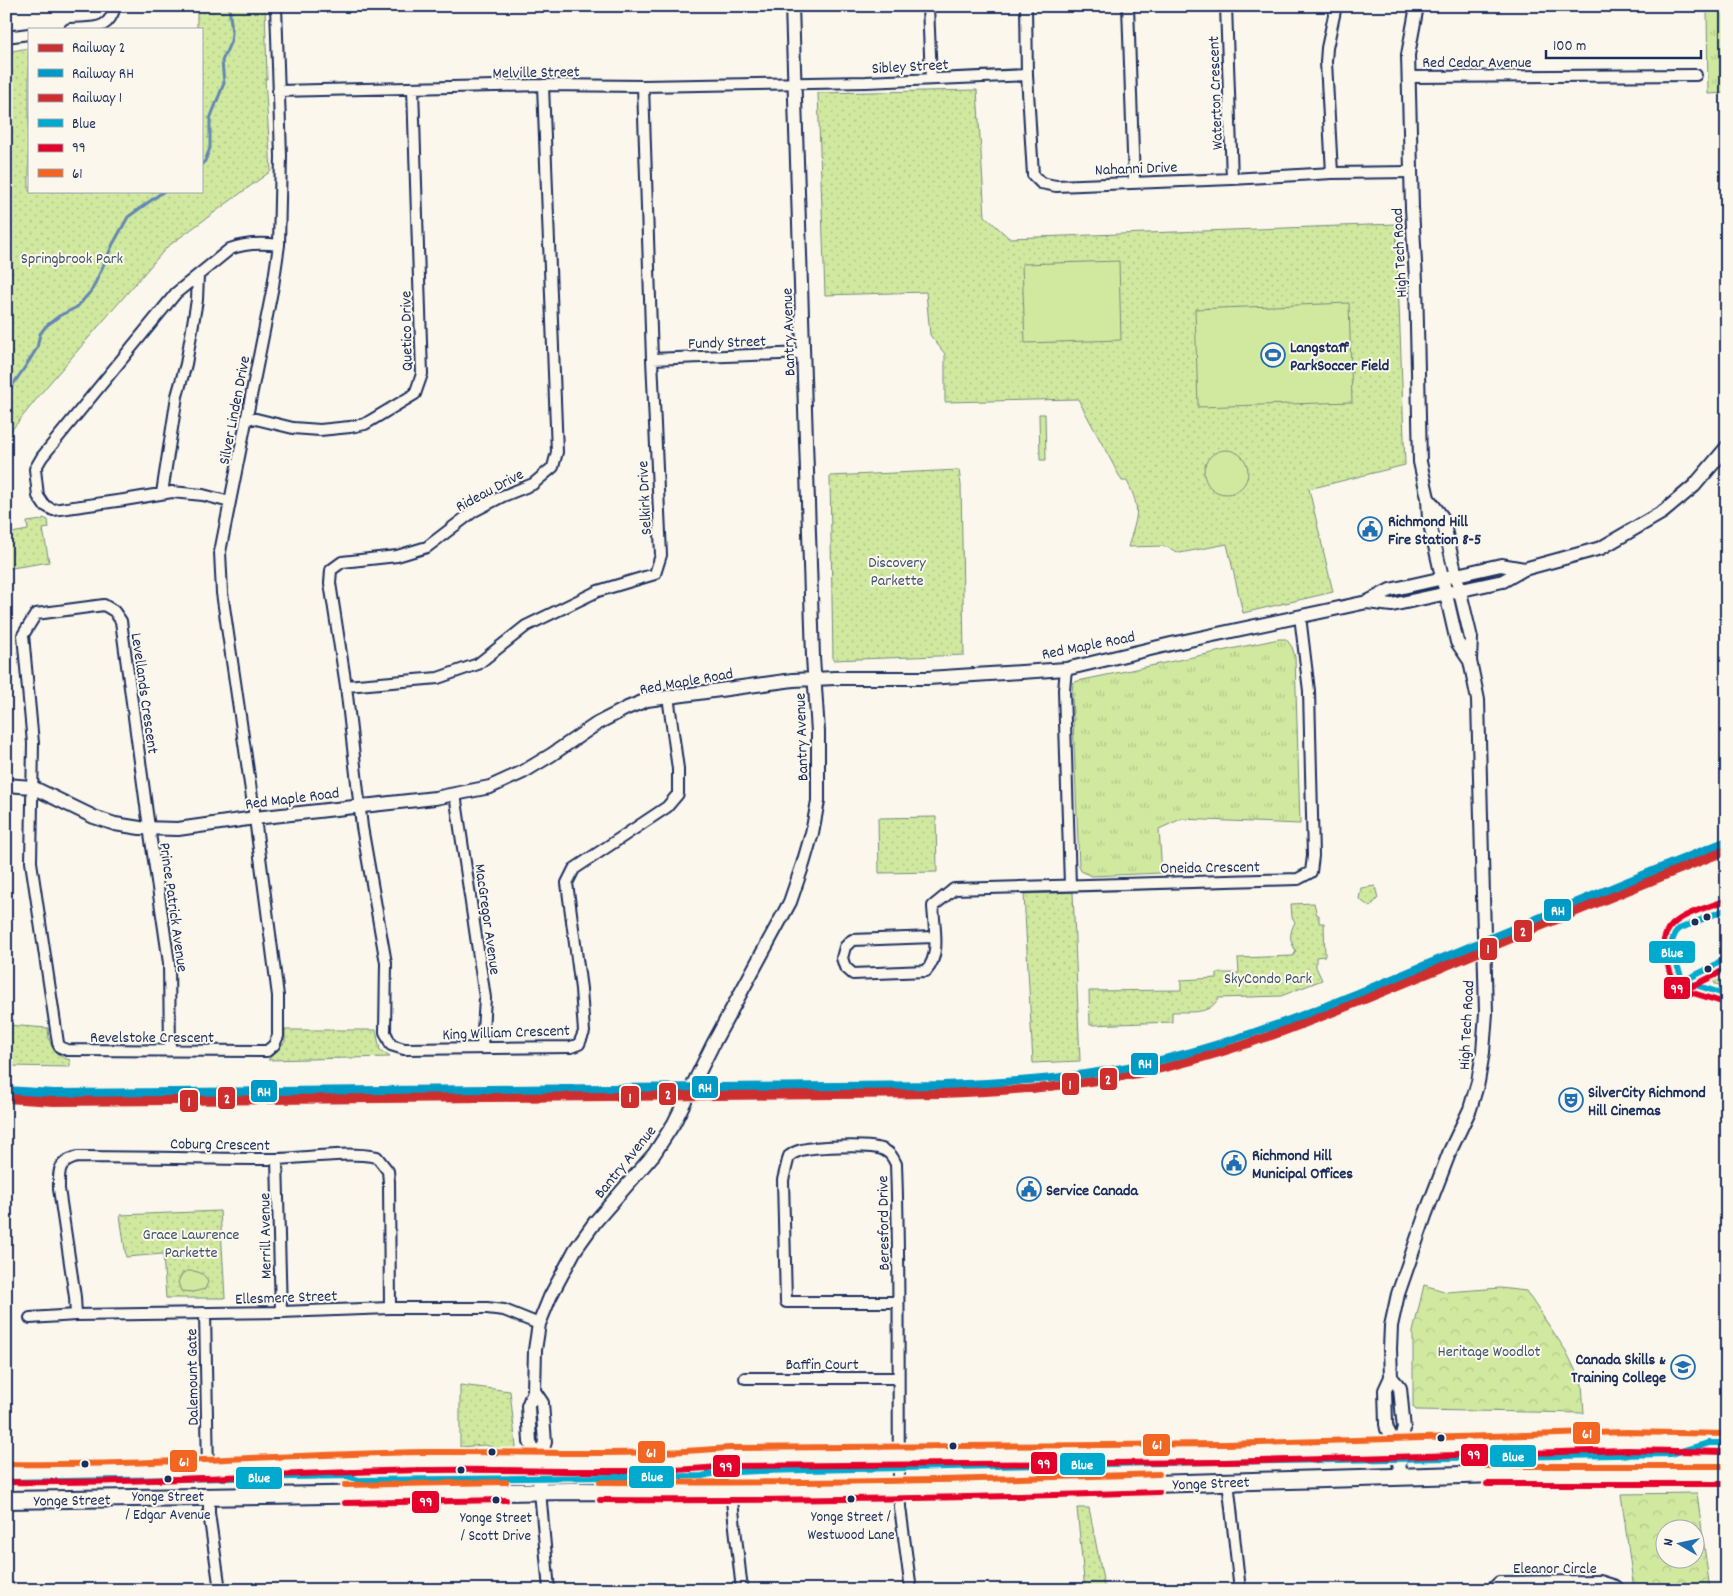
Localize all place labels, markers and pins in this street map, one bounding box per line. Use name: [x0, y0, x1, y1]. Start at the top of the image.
place label: Langstaff ParkSoccer Field: [1290, 337, 1389, 378]
sports icon: Langstaff ParkSoccer Field: [1260, 342, 1286, 368]
place label: Richmond Hill Fire Station 8-5: [1388, 511, 1481, 552]
public building icon: Richmond Hill Fire Station 8-5: [1357, 516, 1383, 542]
unlabelled marker: [1702, 912, 1712, 922]
unlabelled marker: [1690, 917, 1700, 927]
unlabelled marker: [1703, 964, 1713, 974]
place label: SilverCity Richmond Hill Cinemas: [1588, 1082, 1706, 1123]
theatre icon: SilverCity Richmond Hill Cinemas: [1558, 1087, 1584, 1113]
place label: Richmond Hill Municipal Offices: [1252, 1145, 1353, 1186]
public building icon: Richmond Hill Municipal Offices: [1221, 1150, 1247, 1176]
public building icon: Service Canada: [1016, 1176, 1042, 1202]
place label: Service Canada: [1046, 1180, 1140, 1203]
place label: Canada Skills & Training College: [1571, 1349, 1666, 1390]
school or university icon: Canada Skills & Training College: [1670, 1354, 1696, 1380]
unlabelled marker: [1436, 1433, 1446, 1443]
unlabelled marker: [948, 1441, 958, 1451]
unlabelled marker: [487, 1447, 497, 1457]
unlabelled marker: [80, 1459, 90, 1469]
unlabelled marker: [456, 1465, 466, 1475]
marker: Yonge Street / Edgar Avenue: [163, 1474, 173, 1484]
place label: Yonge Street / Edgar Avenue: [125, 1487, 211, 1527]
marker: Yonge Street / Westwood Lane: [846, 1494, 856, 1504]
marker: Yonge Street / Scott Drive: [491, 1495, 501, 1505]
place label: Yonge Street / Westwood Lane: [807, 1507, 895, 1547]
place label: Yonge Street / Scott Drive: [460, 1508, 533, 1548]

